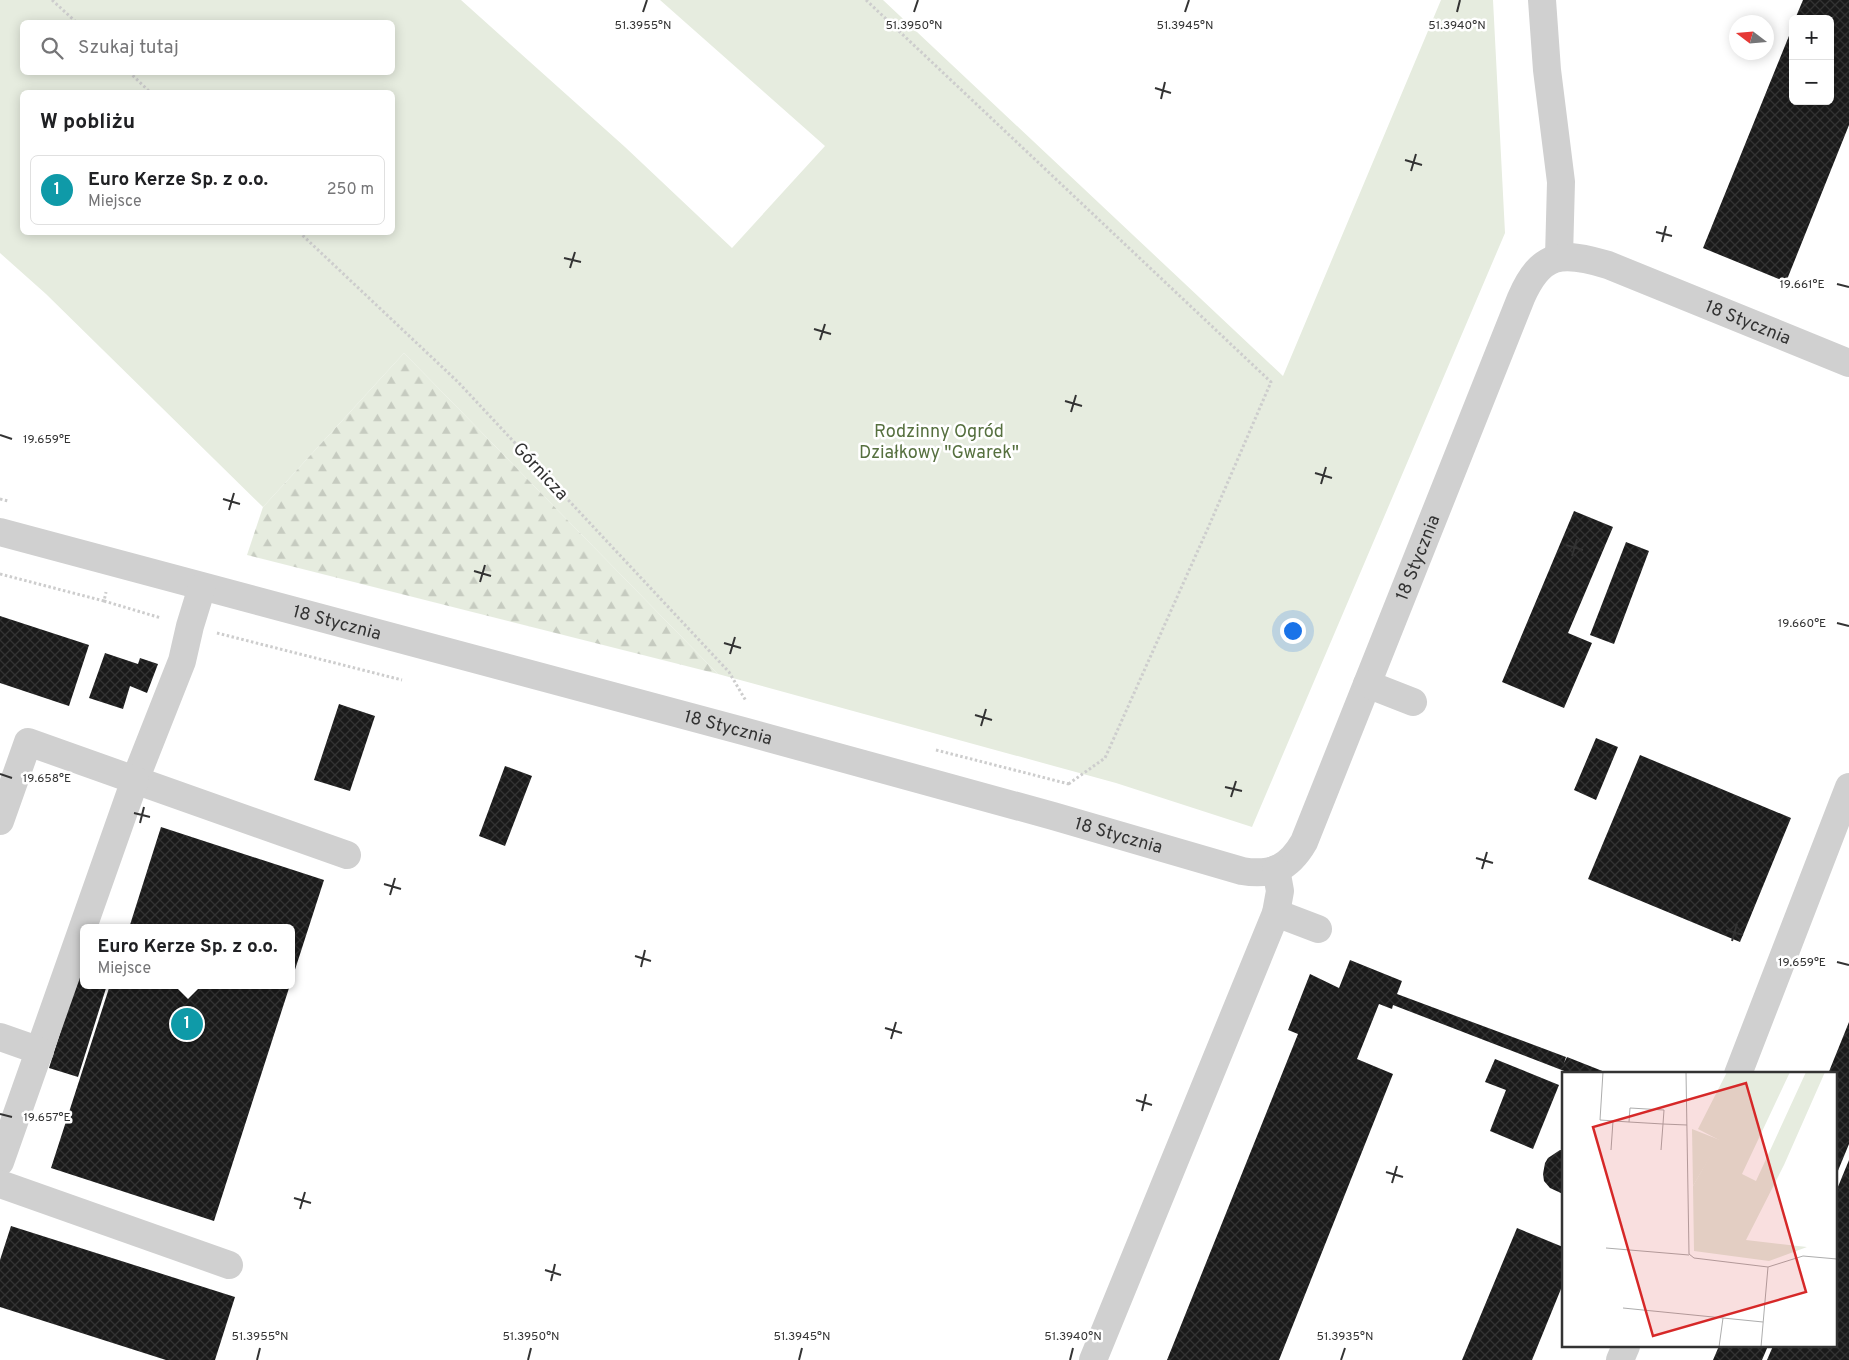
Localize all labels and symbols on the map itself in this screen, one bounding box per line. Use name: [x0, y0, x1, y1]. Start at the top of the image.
north arrow: [1729, 15, 1774, 60]
text: 51.3955°N: [614, 18, 672, 34]
text: 51.3950°N: [885, 18, 943, 34]
text: 51.3945°N: [1156, 18, 1214, 34]
text: 51.3940°N: [1428, 18, 1486, 34]
text: 19.661°E: [1779, 277, 1825, 293]
street label: 18 Stycznia: [1701, 296, 1794, 351]
park label: Rodzinny Ogród Działkowy "Gwarek": [859, 421, 1019, 465]
text: 19.659°E: [23, 432, 71, 448]
street label: Górnicza: [507, 438, 573, 506]
street label: 18 Stycznia: [1391, 512, 1446, 604]
street label: 18 Stycznia: [290, 601, 383, 647]
text: 19.660°E: [1778, 616, 1826, 632]
your location: [1280, 618, 1306, 644]
street label: 18 Stycznia: [681, 706, 775, 751]
text: 19.658°E: [23, 771, 71, 787]
street label: 18 Stycznia: [1072, 813, 1165, 860]
text: 19.659°E: [1778, 955, 1826, 971]
pin: 1: [171, 1005, 203, 1043]
inset map: [1562, 1072, 1836, 1348]
text: 19.657°E: [23, 1110, 71, 1126]
text: 51.3955°N: [231, 1329, 289, 1345]
text: 51.3950°N: [502, 1329, 560, 1345]
text: 51.3945°N: [773, 1329, 831, 1345]
text: 51.3940°N: [1044, 1329, 1102, 1345]
text: 51.3935°N: [1317, 1329, 1373, 1345]

